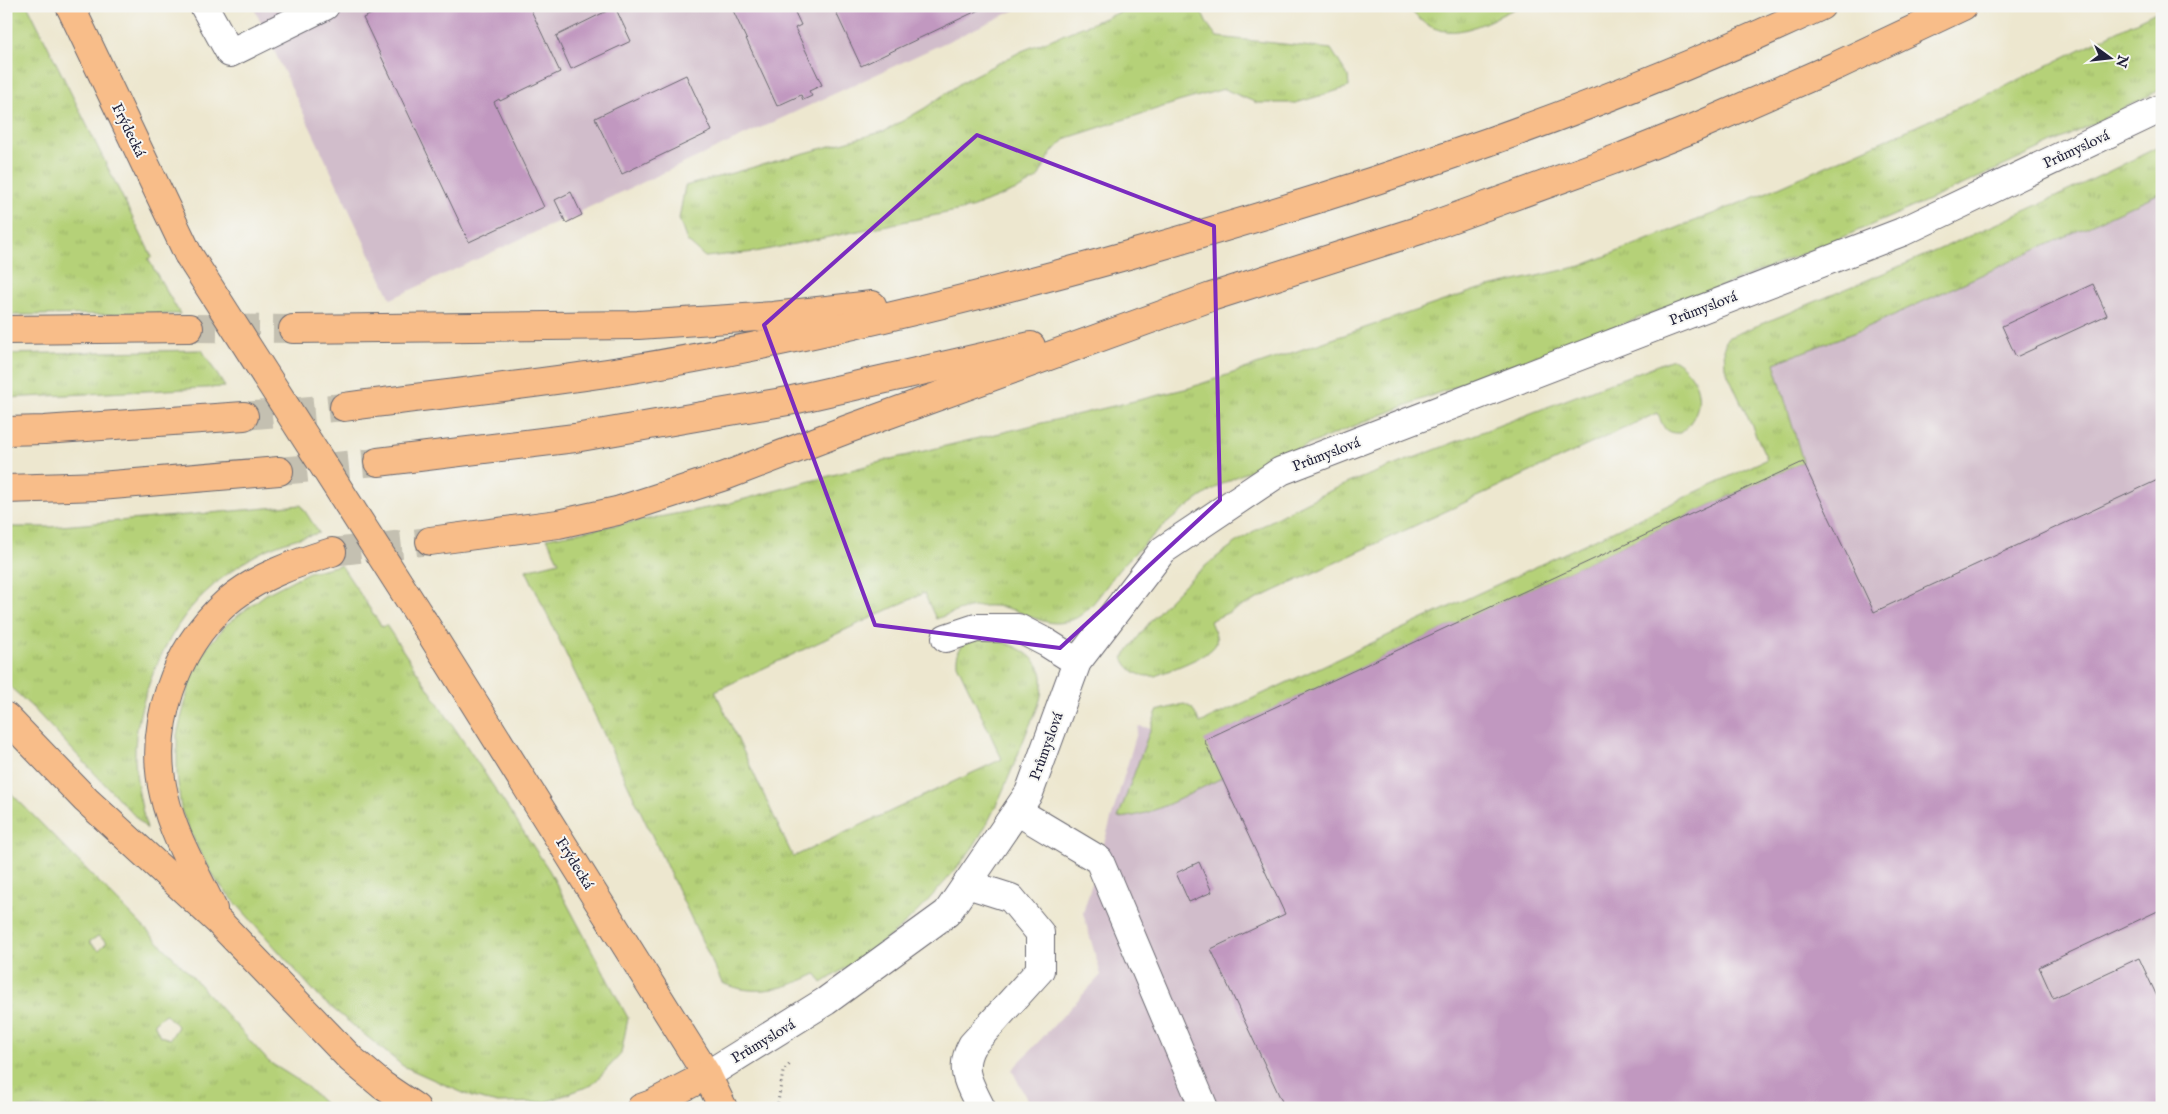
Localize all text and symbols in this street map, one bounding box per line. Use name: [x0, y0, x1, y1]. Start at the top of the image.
north arrow: [2086, 32, 2136, 82]
text: N: [2111, 52, 2132, 69]
street label: Frýdecká: [107, 100, 150, 161]
street label: Průmyslová: [2040, 126, 2113, 173]
street label: Průmyslová: [1667, 287, 1740, 330]
street label: Průmyslová: [1290, 433, 1363, 476]
street label: Průmyslová: [1025, 709, 1068, 783]
street label: Frýdecká: [551, 834, 598, 893]
street label: Průmyslová: [728, 1015, 799, 1068]

